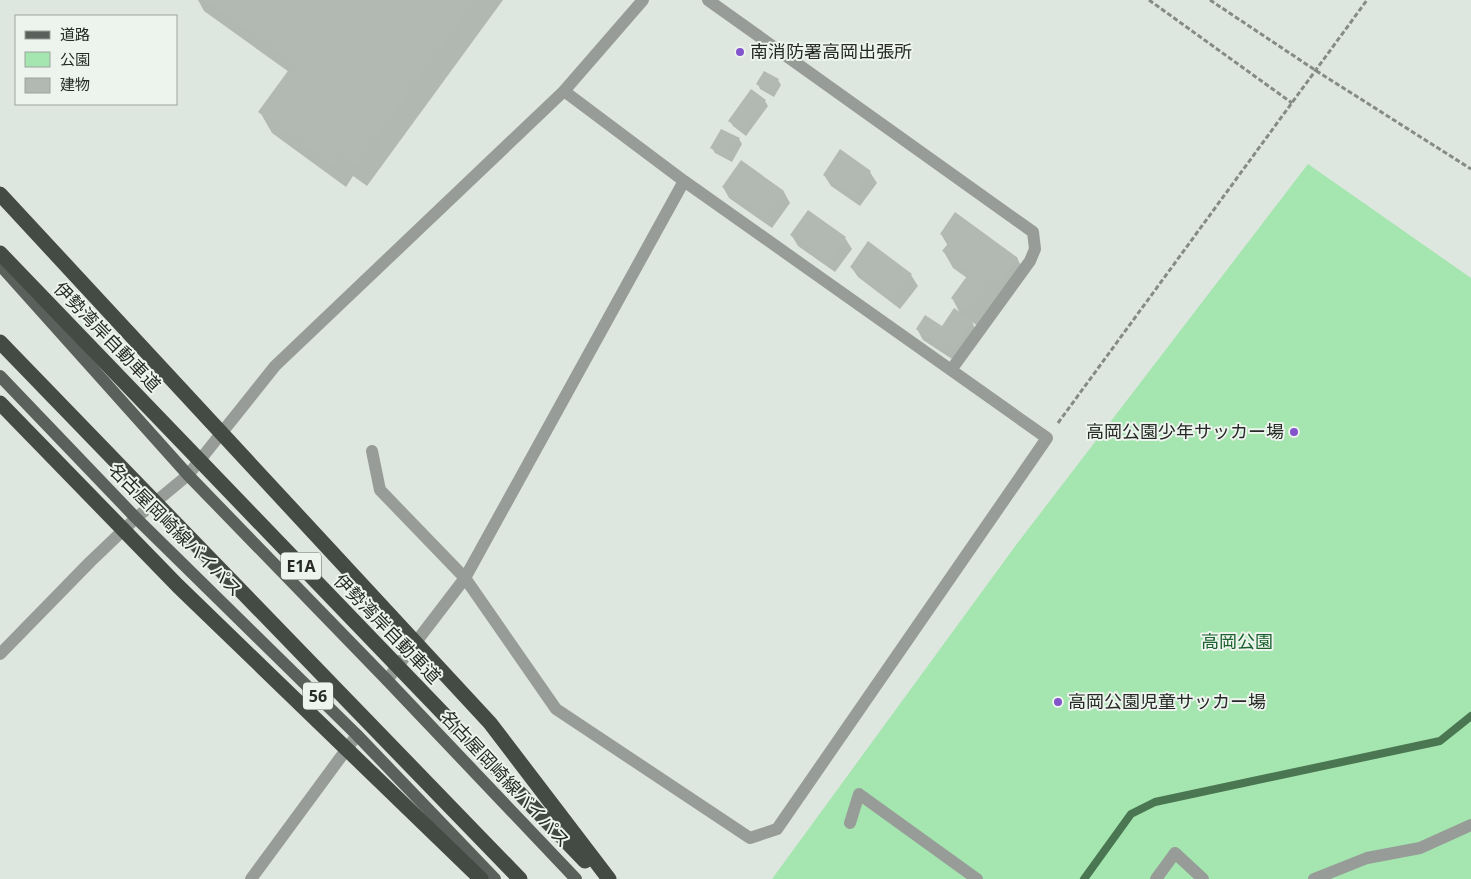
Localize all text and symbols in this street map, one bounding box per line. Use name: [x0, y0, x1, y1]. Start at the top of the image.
legend: [15, 15, 178, 105]
text: 道路: [60, 24, 90, 44]
place label: 南消防署高岡出張所: [750, 39, 912, 63]
marker: 南消防署高岡出張所: [734, 46, 746, 58]
text: 公園: [60, 49, 90, 69]
text: 建物: [60, 74, 90, 94]
street label: 伊勢湾岸自動車道: [49, 276, 166, 396]
place label: 高岡公園少年サッカー場: [1086, 419, 1284, 443]
marker: 高岡公園少年サッカー場: [1288, 426, 1300, 438]
street label: 名古屋岡崎線バイパス: [104, 457, 248, 601]
road number: E1A: [281, 552, 321, 580]
street label: 伊勢湾岸自動車道: [329, 568, 446, 688]
park label: 高岡公園: [1201, 629, 1273, 653]
road number: 56: [303, 682, 333, 709]
place label: 高岡公園児童サッカー場: [1068, 689, 1266, 713]
marker: 高岡公園児童サッカー場: [1052, 696, 1064, 708]
street label: 名古屋岡崎線バイパス: [436, 704, 576, 852]

